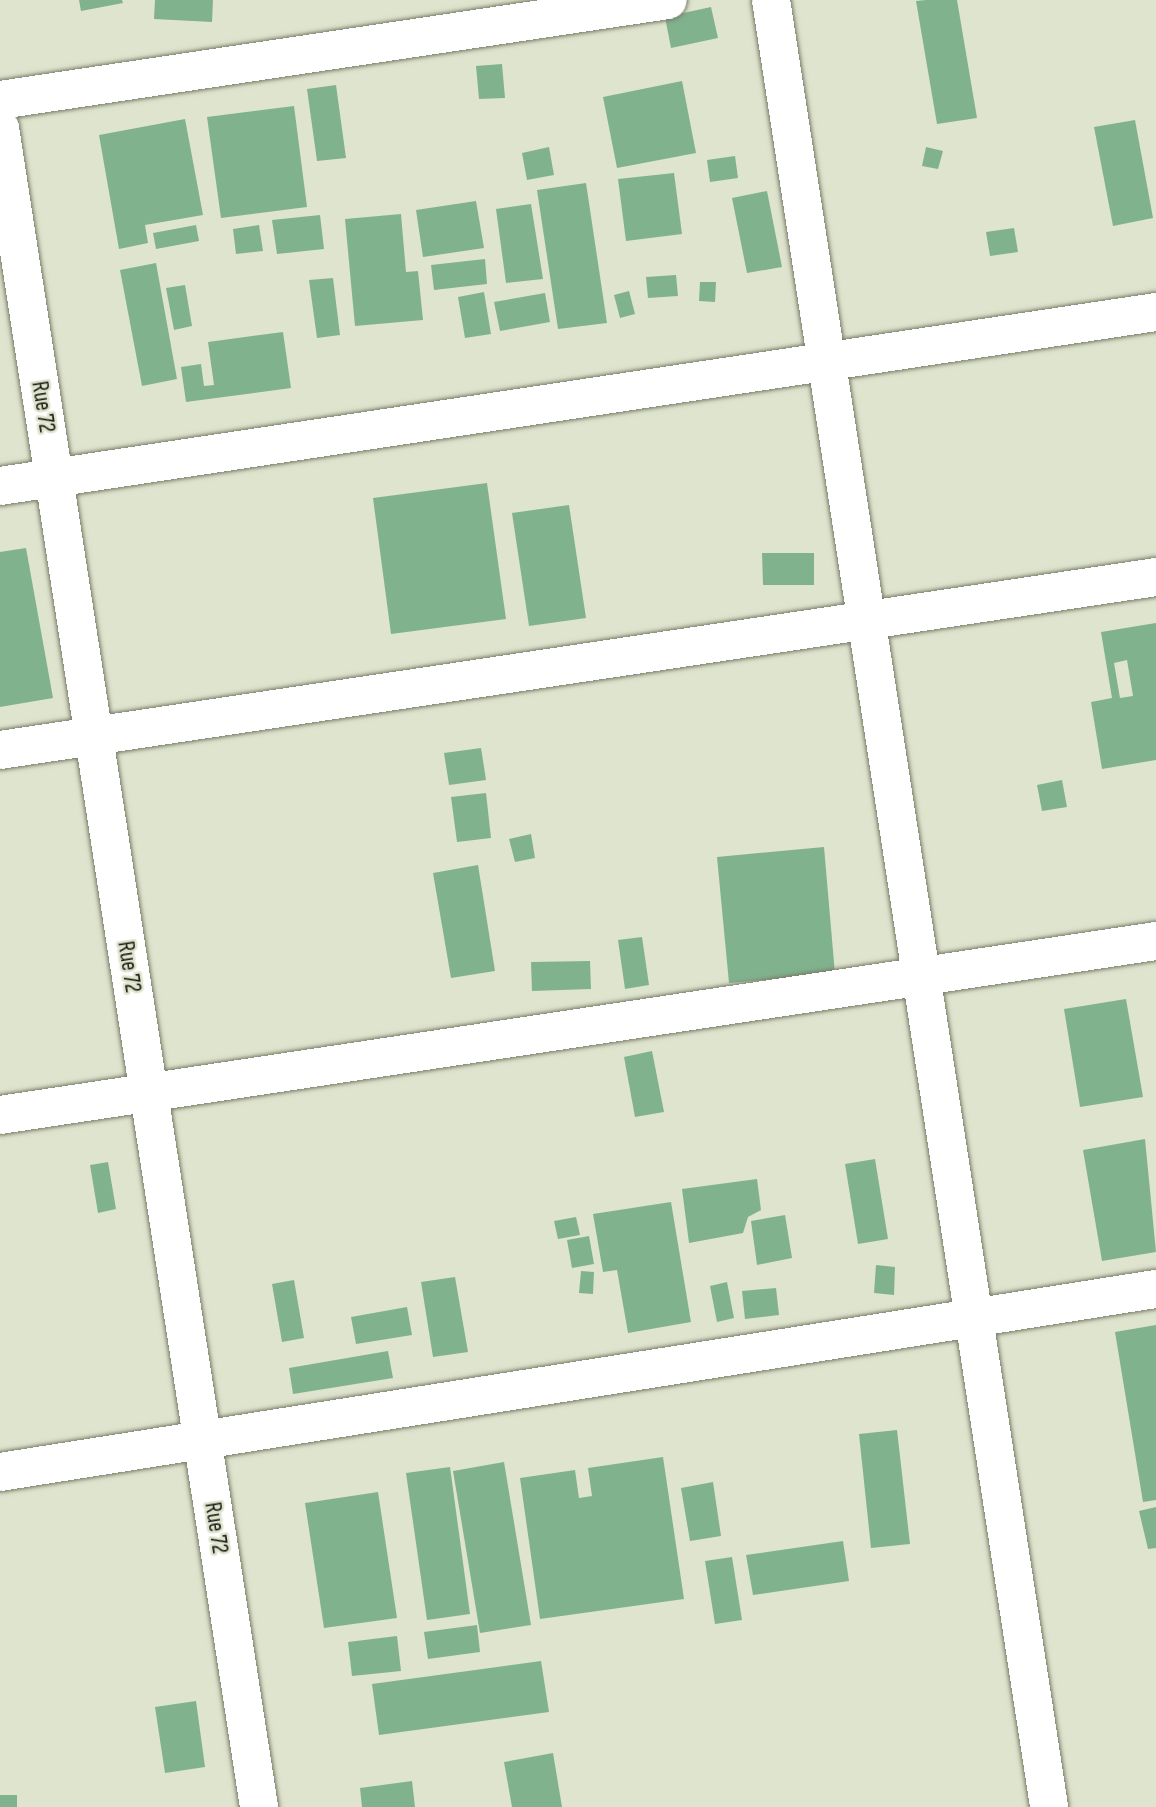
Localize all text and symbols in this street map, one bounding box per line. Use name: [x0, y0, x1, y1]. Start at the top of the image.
street label: Rue 72: [25, 379, 61, 435]
street label: Rue 72: [111, 939, 147, 995]
street label: Rue 72: [198, 1500, 234, 1556]

